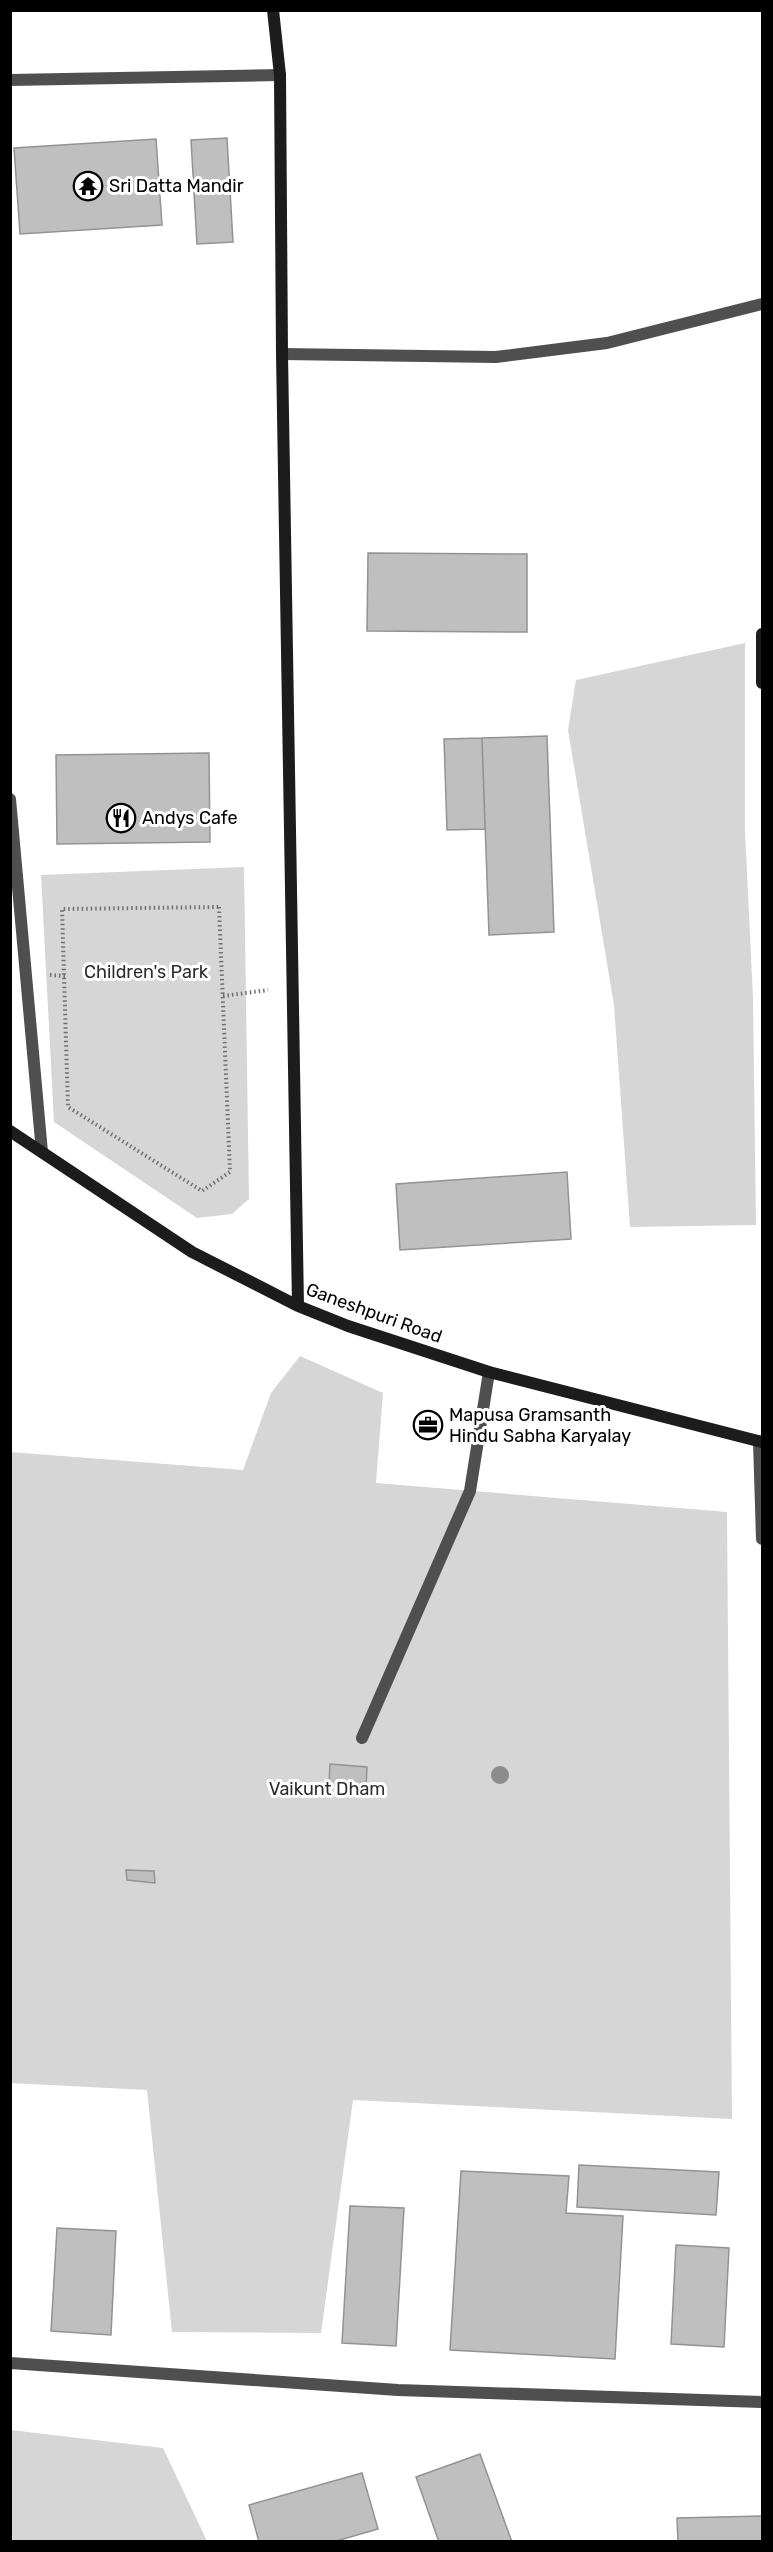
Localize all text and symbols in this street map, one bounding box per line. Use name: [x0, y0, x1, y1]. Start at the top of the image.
temple icon: Sri Datta Mandir: [72, 170, 104, 202]
place label: Sri Datta Mandir: [109, 175, 244, 197]
restaurant icon: Andys Cafe: [105, 802, 137, 834]
place label: Andys Cafe: [142, 807, 238, 829]
park label: Children's Park: [84, 961, 209, 983]
street label: Ganeshpuri Road: [303, 1278, 445, 1348]
place label: Mapusa Gramsanth Hindu Sabha Karyalay: [449, 1404, 631, 1447]
office icon: Mapusa Gramsanth Hindu Sabha Karyalay: [412, 1409, 444, 1441]
park label: Vaikunt Dham: [269, 1778, 385, 1800]

